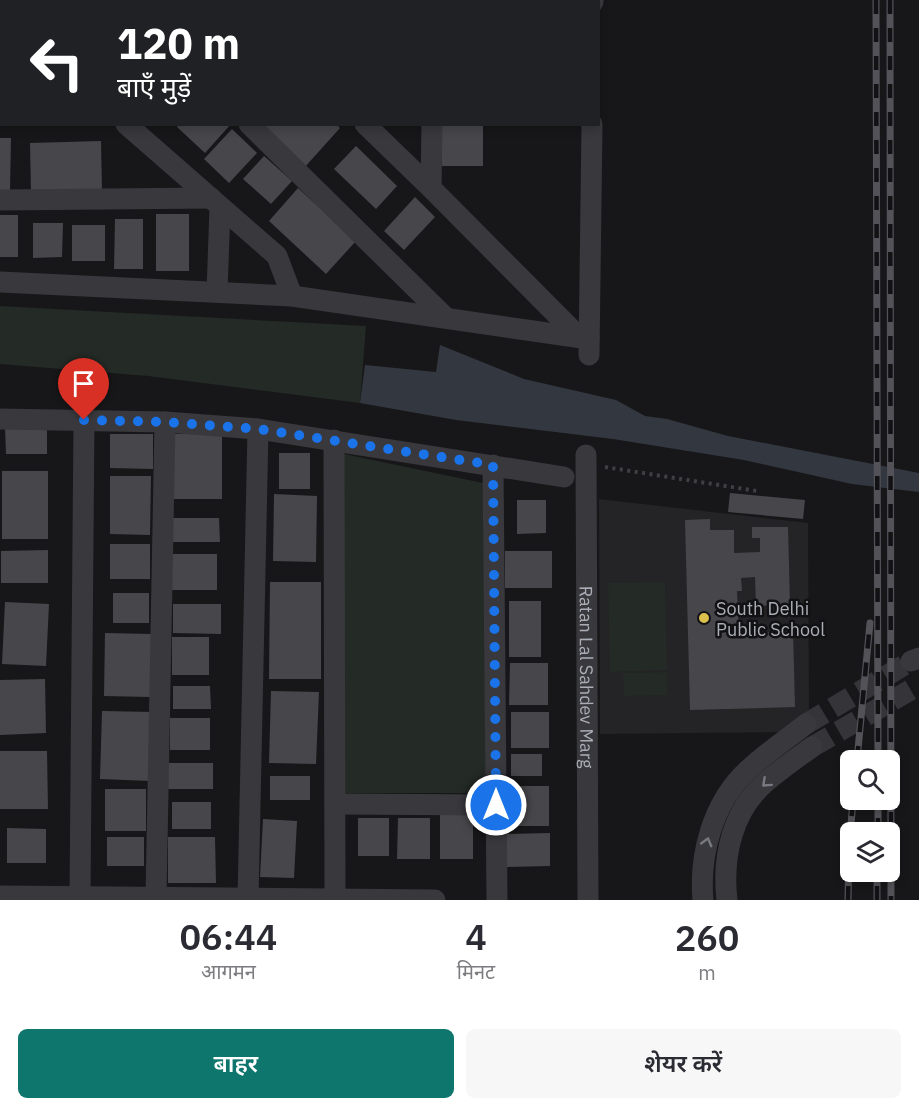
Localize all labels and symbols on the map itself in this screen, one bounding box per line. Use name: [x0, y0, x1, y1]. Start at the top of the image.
pin: [58, 358, 109, 420]
street label: Ratan Lal Sahdev Marg: [575, 586, 599, 769]
place label: South Delhi Public School: [716, 597, 825, 641]
marker: South Delhi Public School: [697, 611, 711, 625]
position arrow: [464, 773, 528, 837]
one-way arrow: [762, 776, 773, 787]
one-way arrow: [700, 837, 713, 847]

